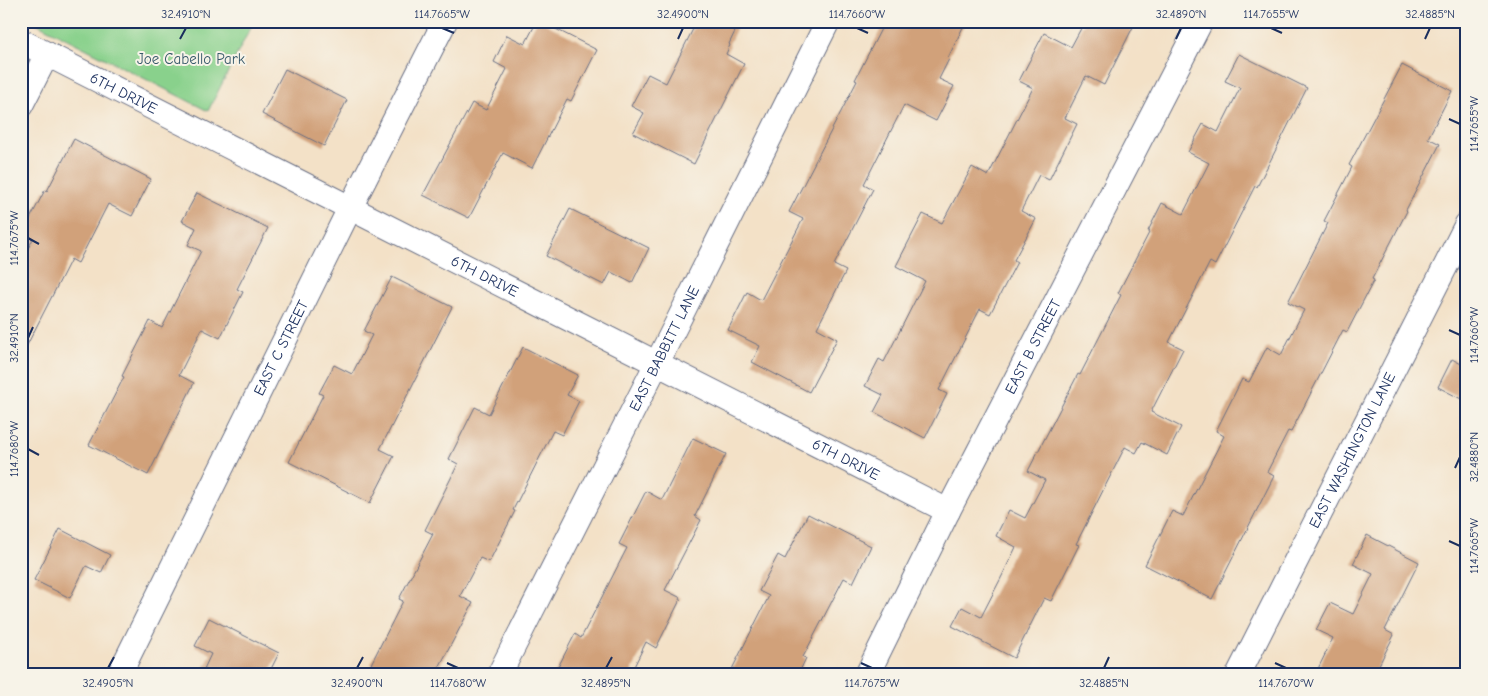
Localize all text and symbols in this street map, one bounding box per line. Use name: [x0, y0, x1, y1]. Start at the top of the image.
text: 32.4910°N: [161, 7, 211, 21]
text: 114.7665°W: [414, 7, 470, 21]
text: 32.4900°N: [657, 7, 709, 21]
text: 114.7660°W: [829, 7, 886, 21]
text: 32.4890°N: [1156, 7, 1206, 21]
text: 114.7655°W: [1243, 7, 1299, 21]
text: 32.4885°N: [1405, 7, 1455, 21]
park label: Joe Cabello Park: [137, 50, 246, 68]
street label: 6TH DRIVE: [87, 68, 160, 118]
text: 114.7655°W: [1467, 96, 1481, 152]
text: 114.7675°W: [7, 210, 21, 265]
street label: 6TH DRIVE: [448, 252, 522, 301]
street label: EAST BABBITT LANE: [625, 283, 703, 414]
street label: EAST B STREET: [1001, 296, 1065, 397]
street label: EAST C STREET: [250, 297, 312, 399]
text: 114.7660°W: [1467, 306, 1481, 363]
text: 32.4910°N: [7, 313, 21, 363]
street label: EAST WASHINGTON LANE: [1305, 369, 1399, 531]
text: 114.7680°W: [7, 420, 21, 477]
text: 32.4880°N: [1467, 432, 1481, 482]
street label: 6TH DRIVE: [809, 435, 883, 484]
text: 114.7665°W: [1467, 518, 1481, 574]
text: 32.4905°N: [82, 676, 134, 690]
text: 32.4900°N: [331, 676, 383, 690]
text: 114.7680°W: [430, 676, 487, 690]
text: 32.4895°N: [581, 676, 631, 690]
text: 114.7675°W: [845, 676, 900, 690]
text: 32.4885°N: [1079, 676, 1129, 690]
text: 114.7670°W: [1258, 676, 1314, 690]

